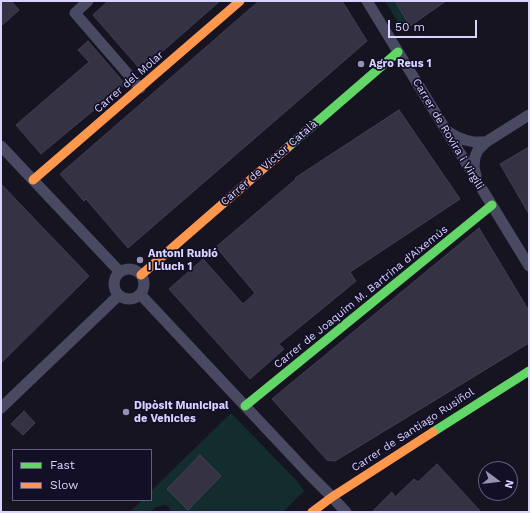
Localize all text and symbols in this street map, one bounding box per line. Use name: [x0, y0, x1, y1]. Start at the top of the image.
scale bar: [390, 12, 479, 38]
text: 50 m: [395, 20, 425, 34]
street label: Carrer del Molar: [92, 48, 166, 116]
place label: Agro Reus 1: [369, 57, 431, 71]
marker: Agro Reus 1: [356, 59, 366, 69]
street label: Carrer de Rovira i Virgili: [410, 76, 486, 192]
street label: Carrer de Víctor Català: [218, 117, 320, 209]
street label: Carrer de Joaquim M. Bartrina d'Aixemús: [271, 223, 451, 371]
place label: Antoni Rubió i Lluch 1: [148, 247, 218, 273]
marker: Antoni Rubió i Lluch 1: [135, 255, 145, 265]
street label: Carrer de Santiago Rusiñol: [349, 385, 477, 475]
place label: Dipòsit Municipal de Vehicles: [134, 399, 229, 425]
marker: Dipòsit Municipal de Vehicles: [121, 407, 131, 417]
legend: [12, 449, 152, 501]
text: Fast: [50, 458, 75, 472]
north arrow: [478, 461, 518, 501]
text: Slow: [50, 478, 78, 492]
text: N: [502, 478, 516, 490]

